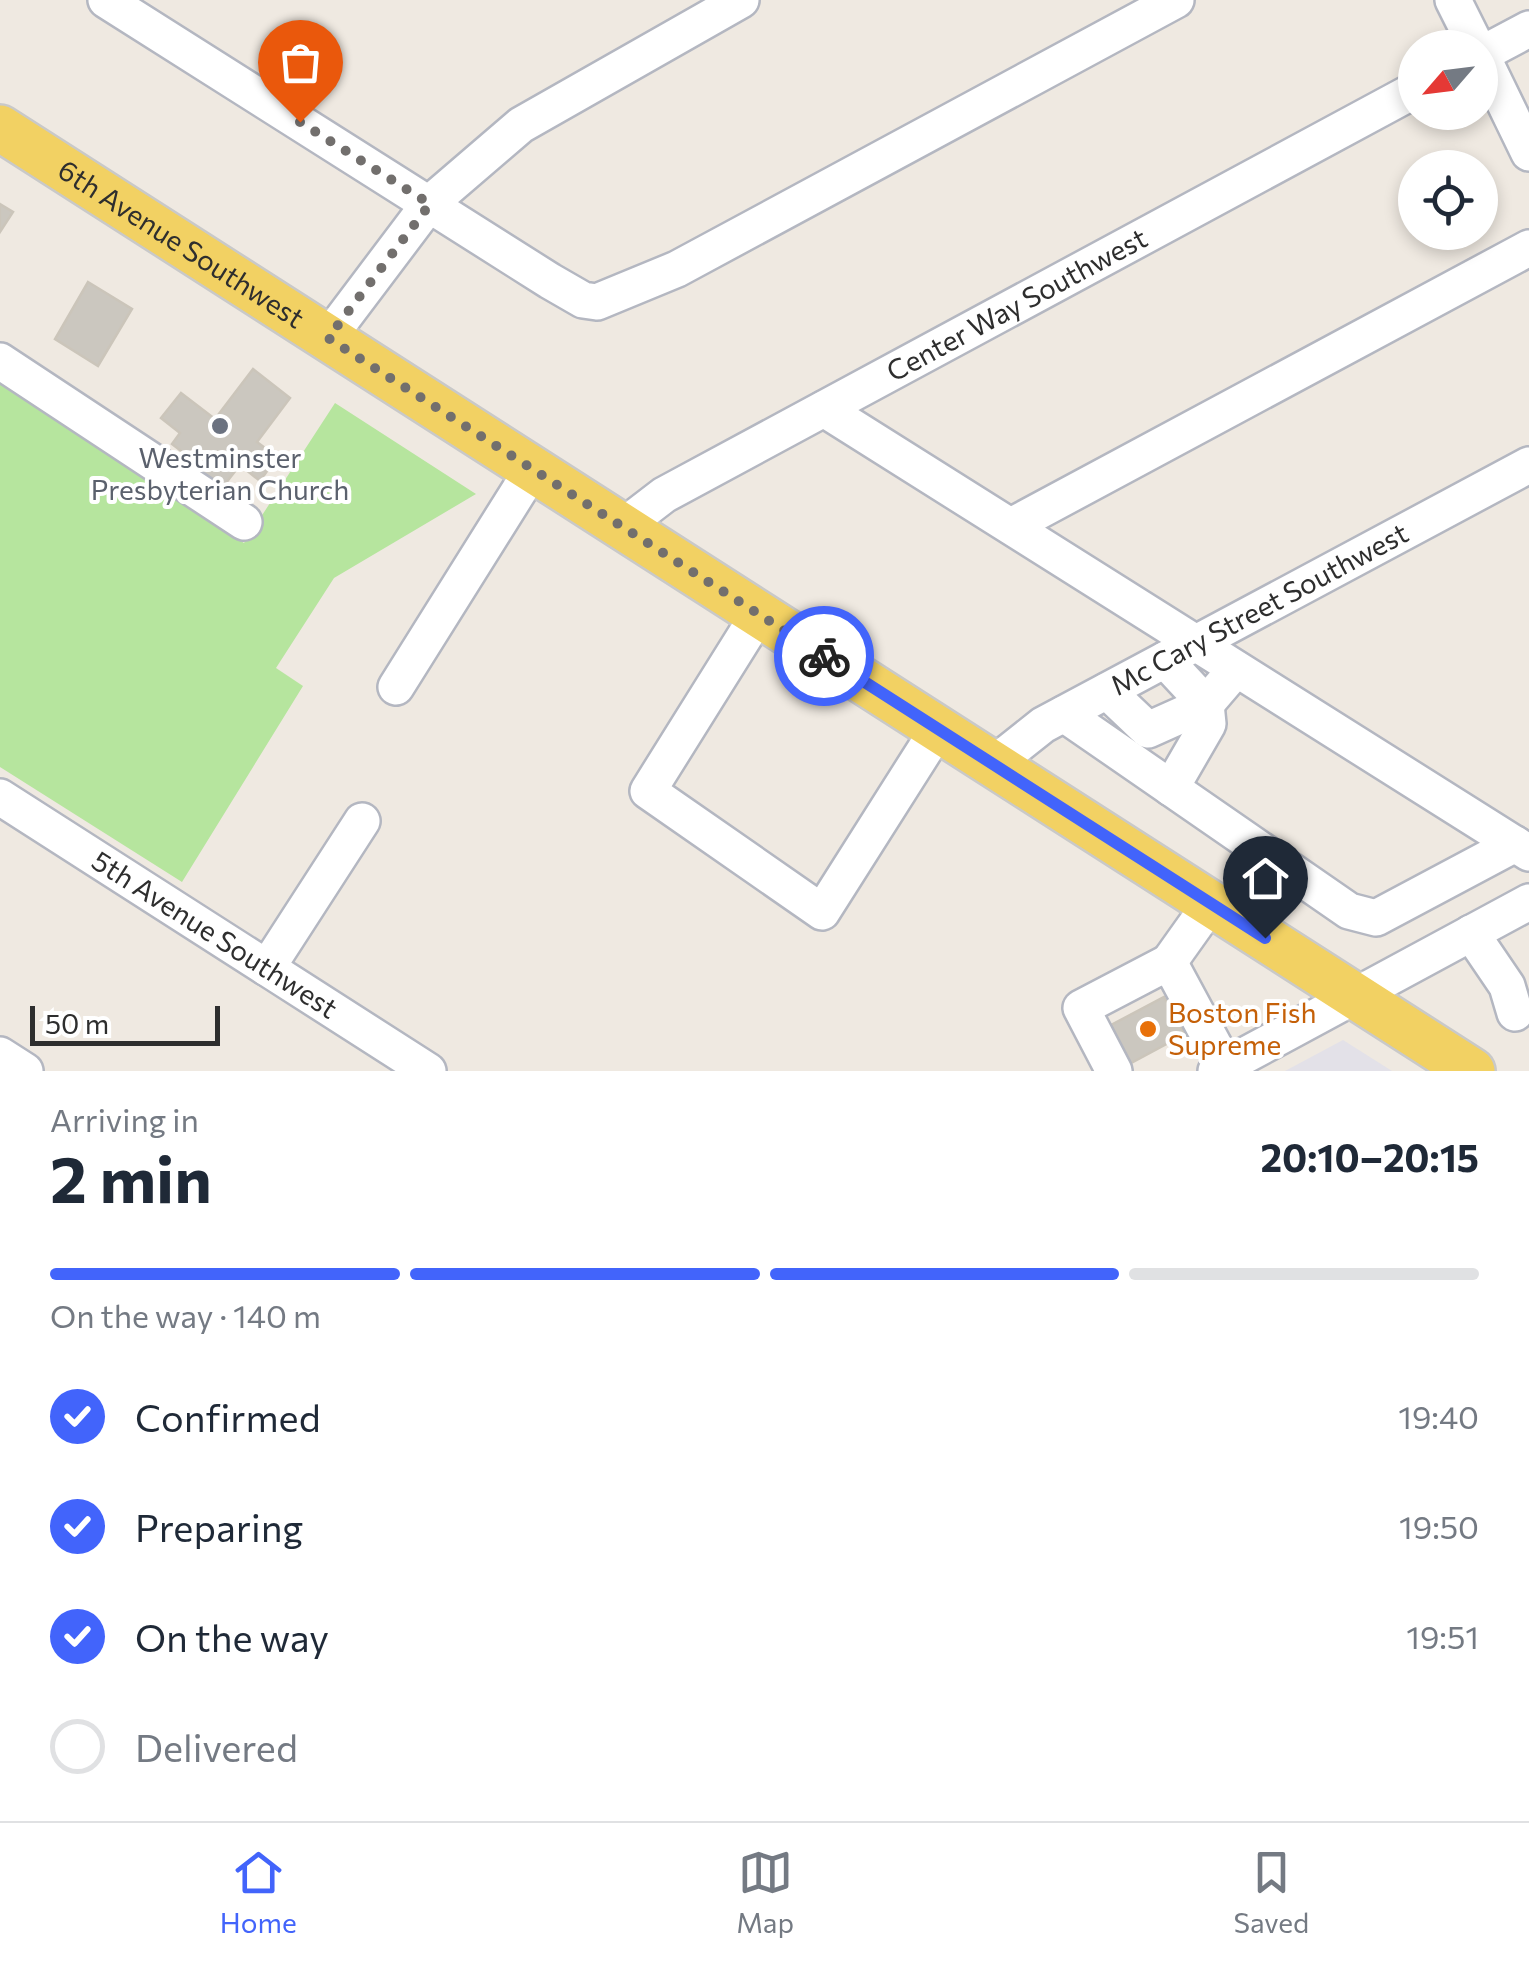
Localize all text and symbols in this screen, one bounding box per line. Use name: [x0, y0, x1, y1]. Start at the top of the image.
pin: [258, 20, 343, 123]
north arrow: [1398, 30, 1498, 130]
map controls: [1398, 30, 1498, 250]
icon: bag: [273, 35, 328, 90]
button: locate: [1398, 150, 1498, 250]
street label: 6th Avenue Southwest: [52, 152, 311, 334]
street label: Center Way Southwest: [880, 220, 1152, 388]
marker: Westminster Presbyterian Church: [209, 415, 231, 437]
place label: Westminster Presbyterian Church: [91, 440, 349, 506]
street label: Mc Cary Street Southwest: [1104, 515, 1413, 702]
courier: [774, 606, 874, 706]
icon: bike: [797, 629, 852, 684]
pin: [1223, 836, 1308, 939]
street label: 5th Avenue Southwest: [86, 843, 344, 1025]
icon: home: [1238, 851, 1293, 906]
place label: Boston Fish Supreme: [1168, 995, 1317, 1061]
scale bar: [30, 1001, 220, 1046]
text: 50 m: [45, 1006, 109, 1040]
marker: Boston Fish Supreme: [1137, 1018, 1159, 1040]
text: Arriving in: [50, 1099, 199, 1139]
text: 20:10–20:15: [1261, 1133, 1479, 1180]
text: 2 min: [50, 1137, 212, 1216]
text: On the way · 140 m: [50, 1295, 321, 1335]
icon: check: [50, 1389, 105, 1444]
text: Confirmed: [135, 1393, 321, 1440]
text: 19:40: [1398, 1396, 1479, 1436]
icon: check: [50, 1499, 105, 1554]
text: Preparing: [135, 1503, 303, 1550]
text: 19:50: [1399, 1506, 1479, 1546]
icon: check: [50, 1609, 105, 1664]
text: On the way: [135, 1613, 329, 1660]
text: 19:51: [1406, 1616, 1479, 1656]
text: Delivered: [135, 1723, 298, 1770]
tab: Home: [220, 1845, 297, 1939]
tab: Map: [736, 1845, 794, 1939]
tab: Saved: [1234, 1845, 1309, 1939]

